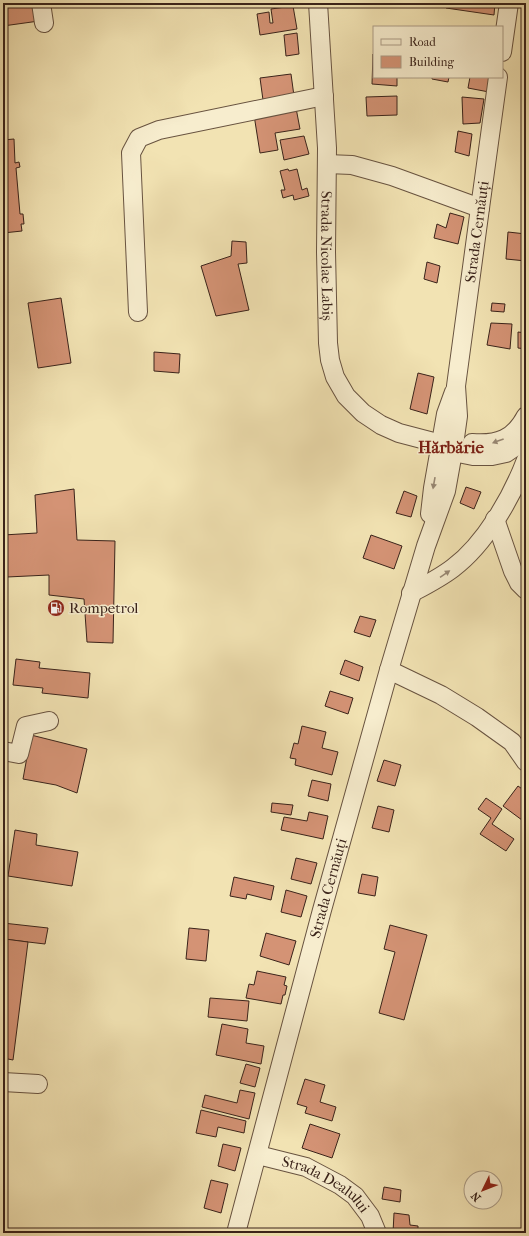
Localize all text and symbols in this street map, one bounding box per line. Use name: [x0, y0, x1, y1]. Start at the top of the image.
legend: [373, 26, 503, 78]
text: Road: [409, 35, 436, 49]
text: Building: [409, 55, 454, 69]
street label: Strada Cernăuți: [461, 179, 493, 284]
street label: Strada Nicolae Labiș: [317, 191, 337, 321]
district label: Hărbărie: [418, 437, 485, 457]
one-way arrow: [492, 438, 504, 444]
one-way arrow: [431, 477, 437, 489]
one-way arrow: [440, 570, 450, 578]
fuel station icon: Rompetrol: [46, 598, 66, 618]
place label: Rompetrol: [69, 599, 139, 617]
street label: Strada Cernăuți: [306, 836, 351, 940]
street label: Strada Dealului: [280, 1152, 374, 1217]
north arrow: [463, 1170, 503, 1210]
text: N: [468, 1189, 484, 1204]

